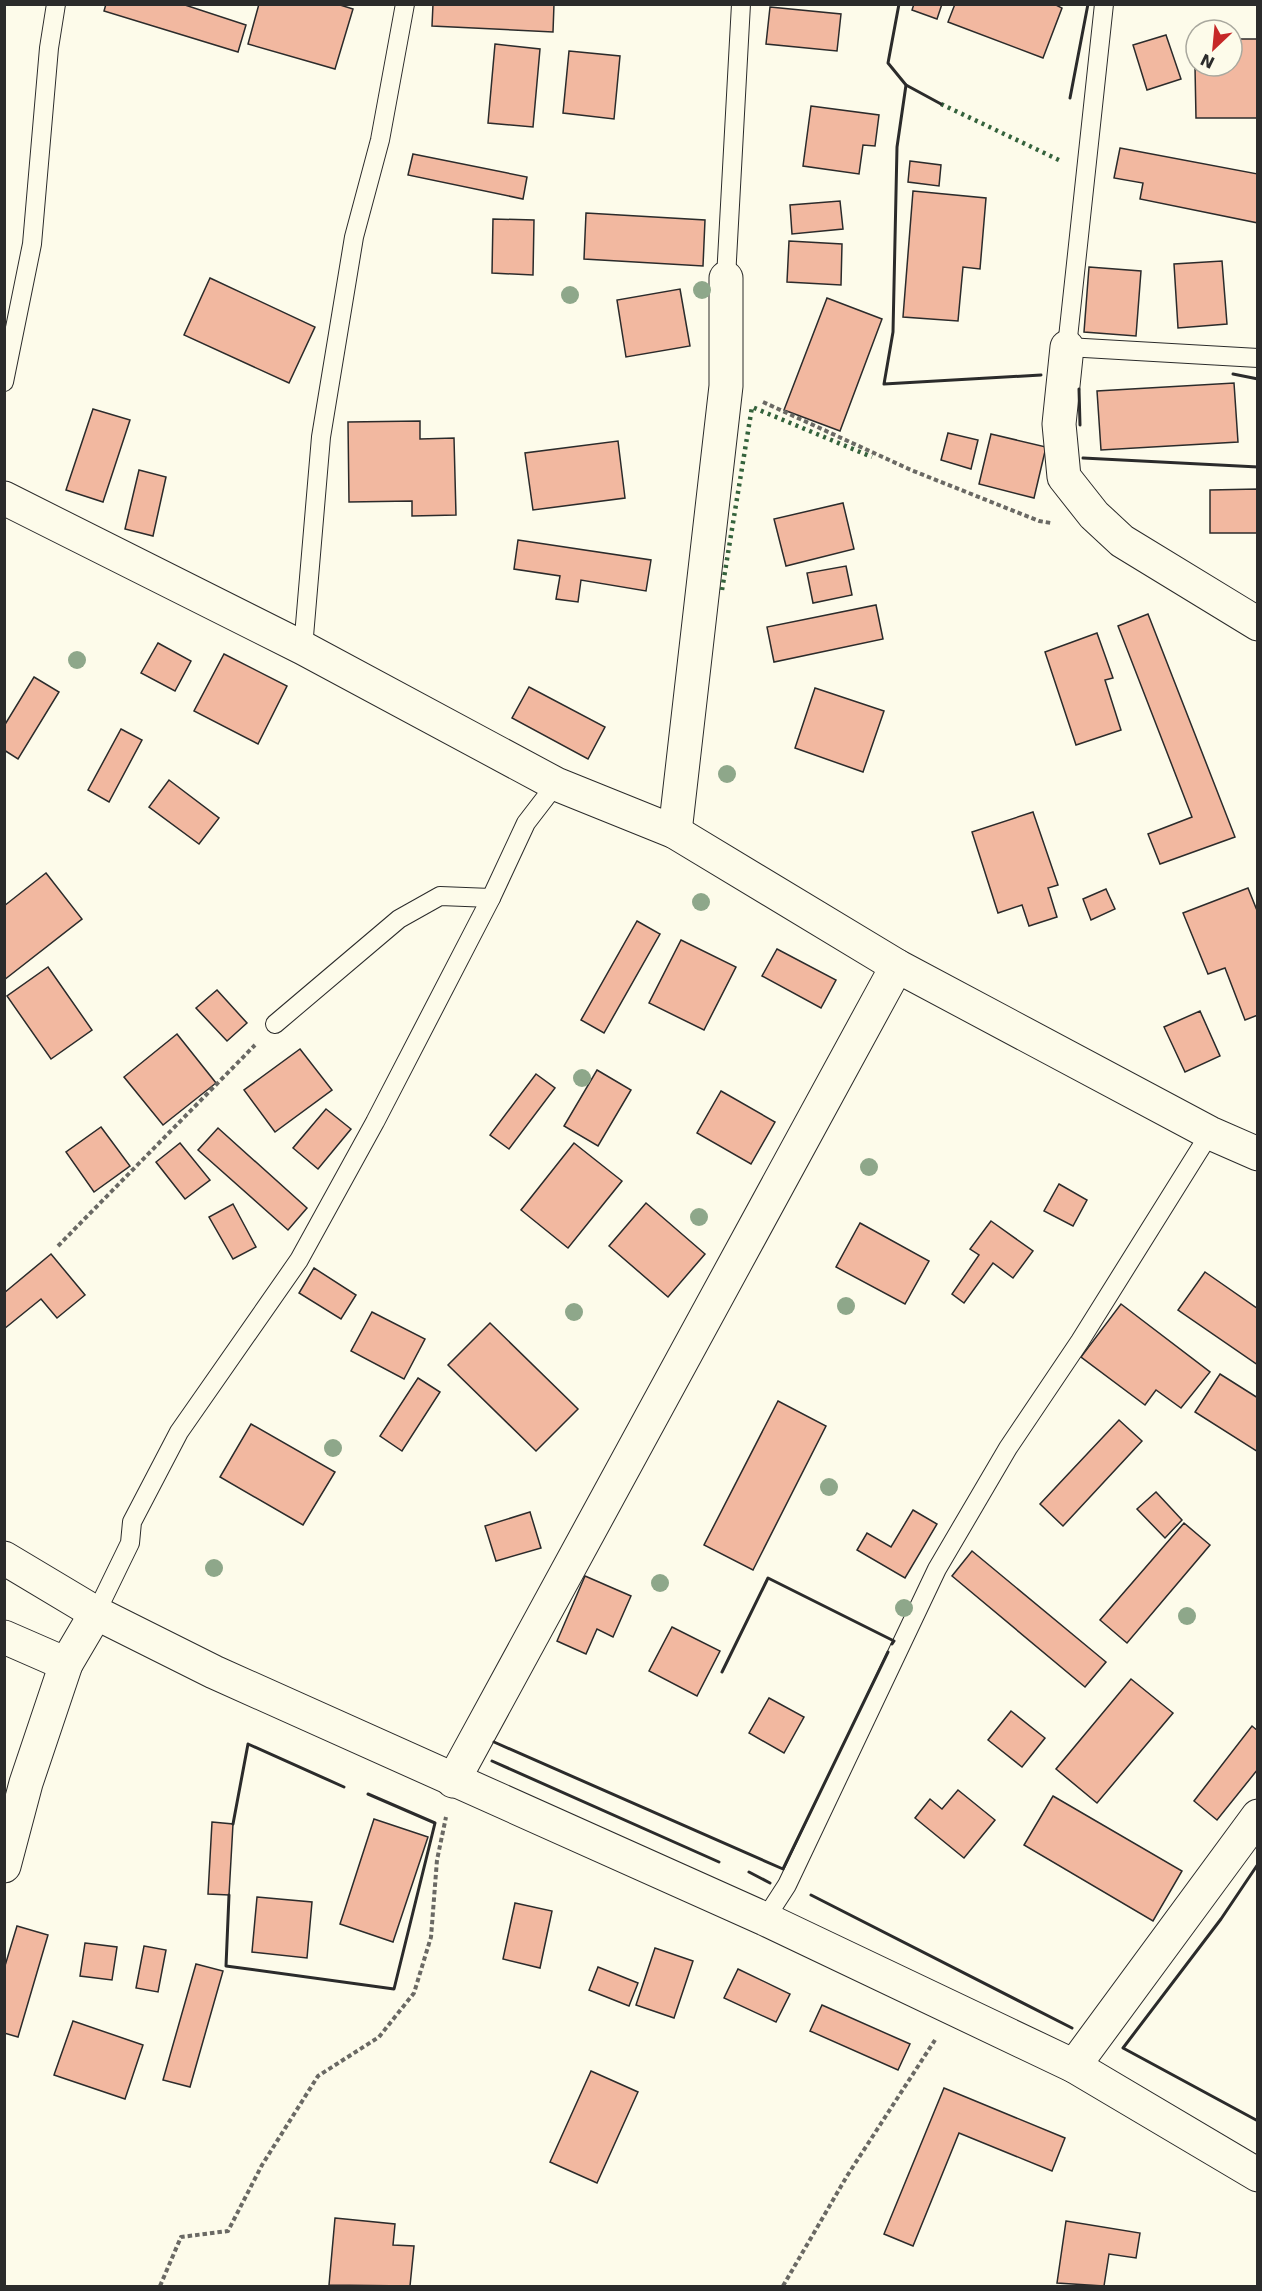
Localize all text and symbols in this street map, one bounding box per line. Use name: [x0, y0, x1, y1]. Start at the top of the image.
north arrow: [1184, 18, 1244, 78]
text: N: [1197, 50, 1218, 73]

